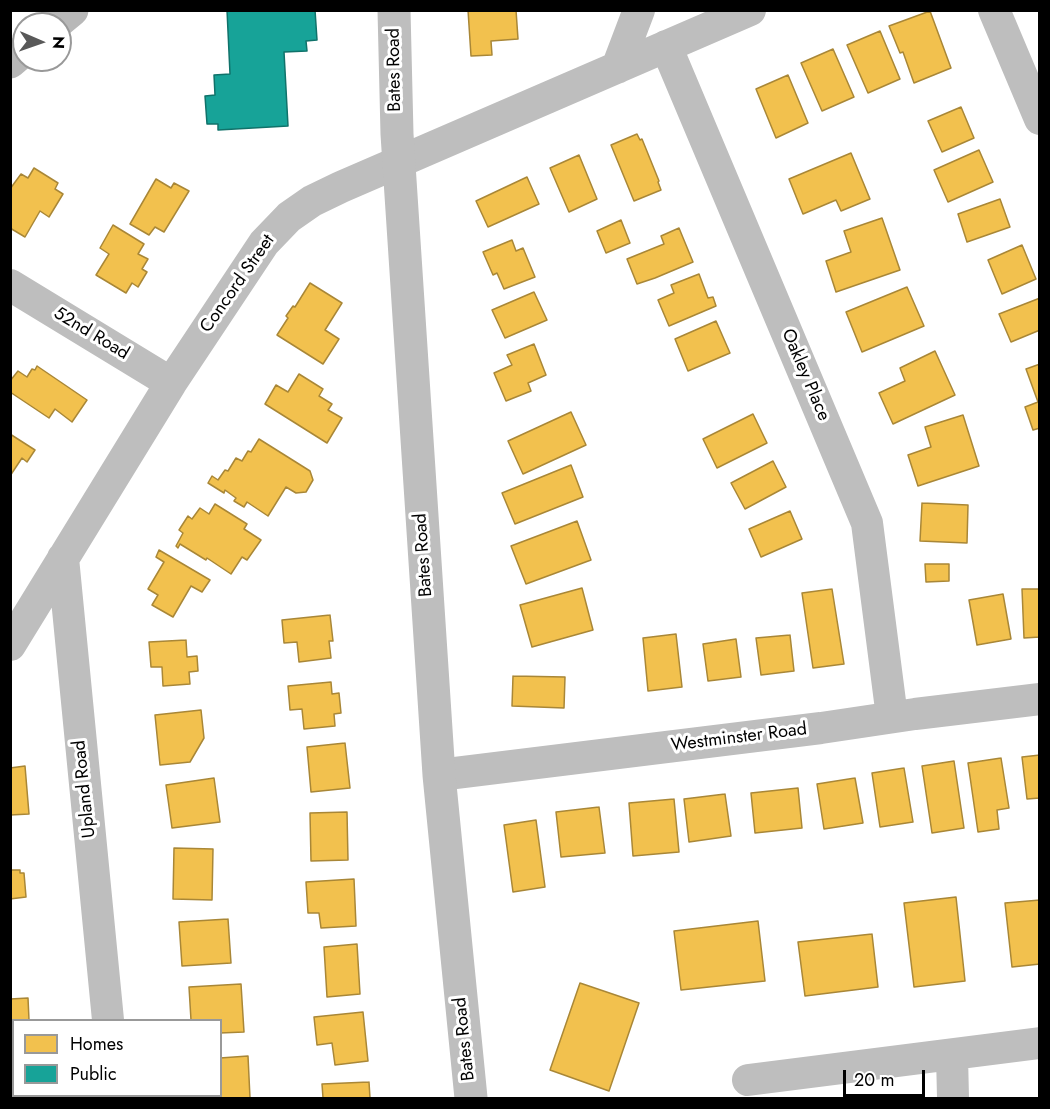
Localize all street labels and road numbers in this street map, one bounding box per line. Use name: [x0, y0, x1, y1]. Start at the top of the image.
street label: Bates Road: [383, 28, 407, 112]
street label: Concord Street: [196, 231, 280, 337]
street label: 52nd Road: [49, 303, 133, 365]
street label: Oakley Place: [776, 326, 834, 424]
street label: Bates Road: [410, 512, 438, 598]
street label: Westminster Road: [670, 719, 808, 757]
street label: Upland Road: [69, 739, 101, 839]
street label: Bates Road: [450, 996, 480, 1082]

